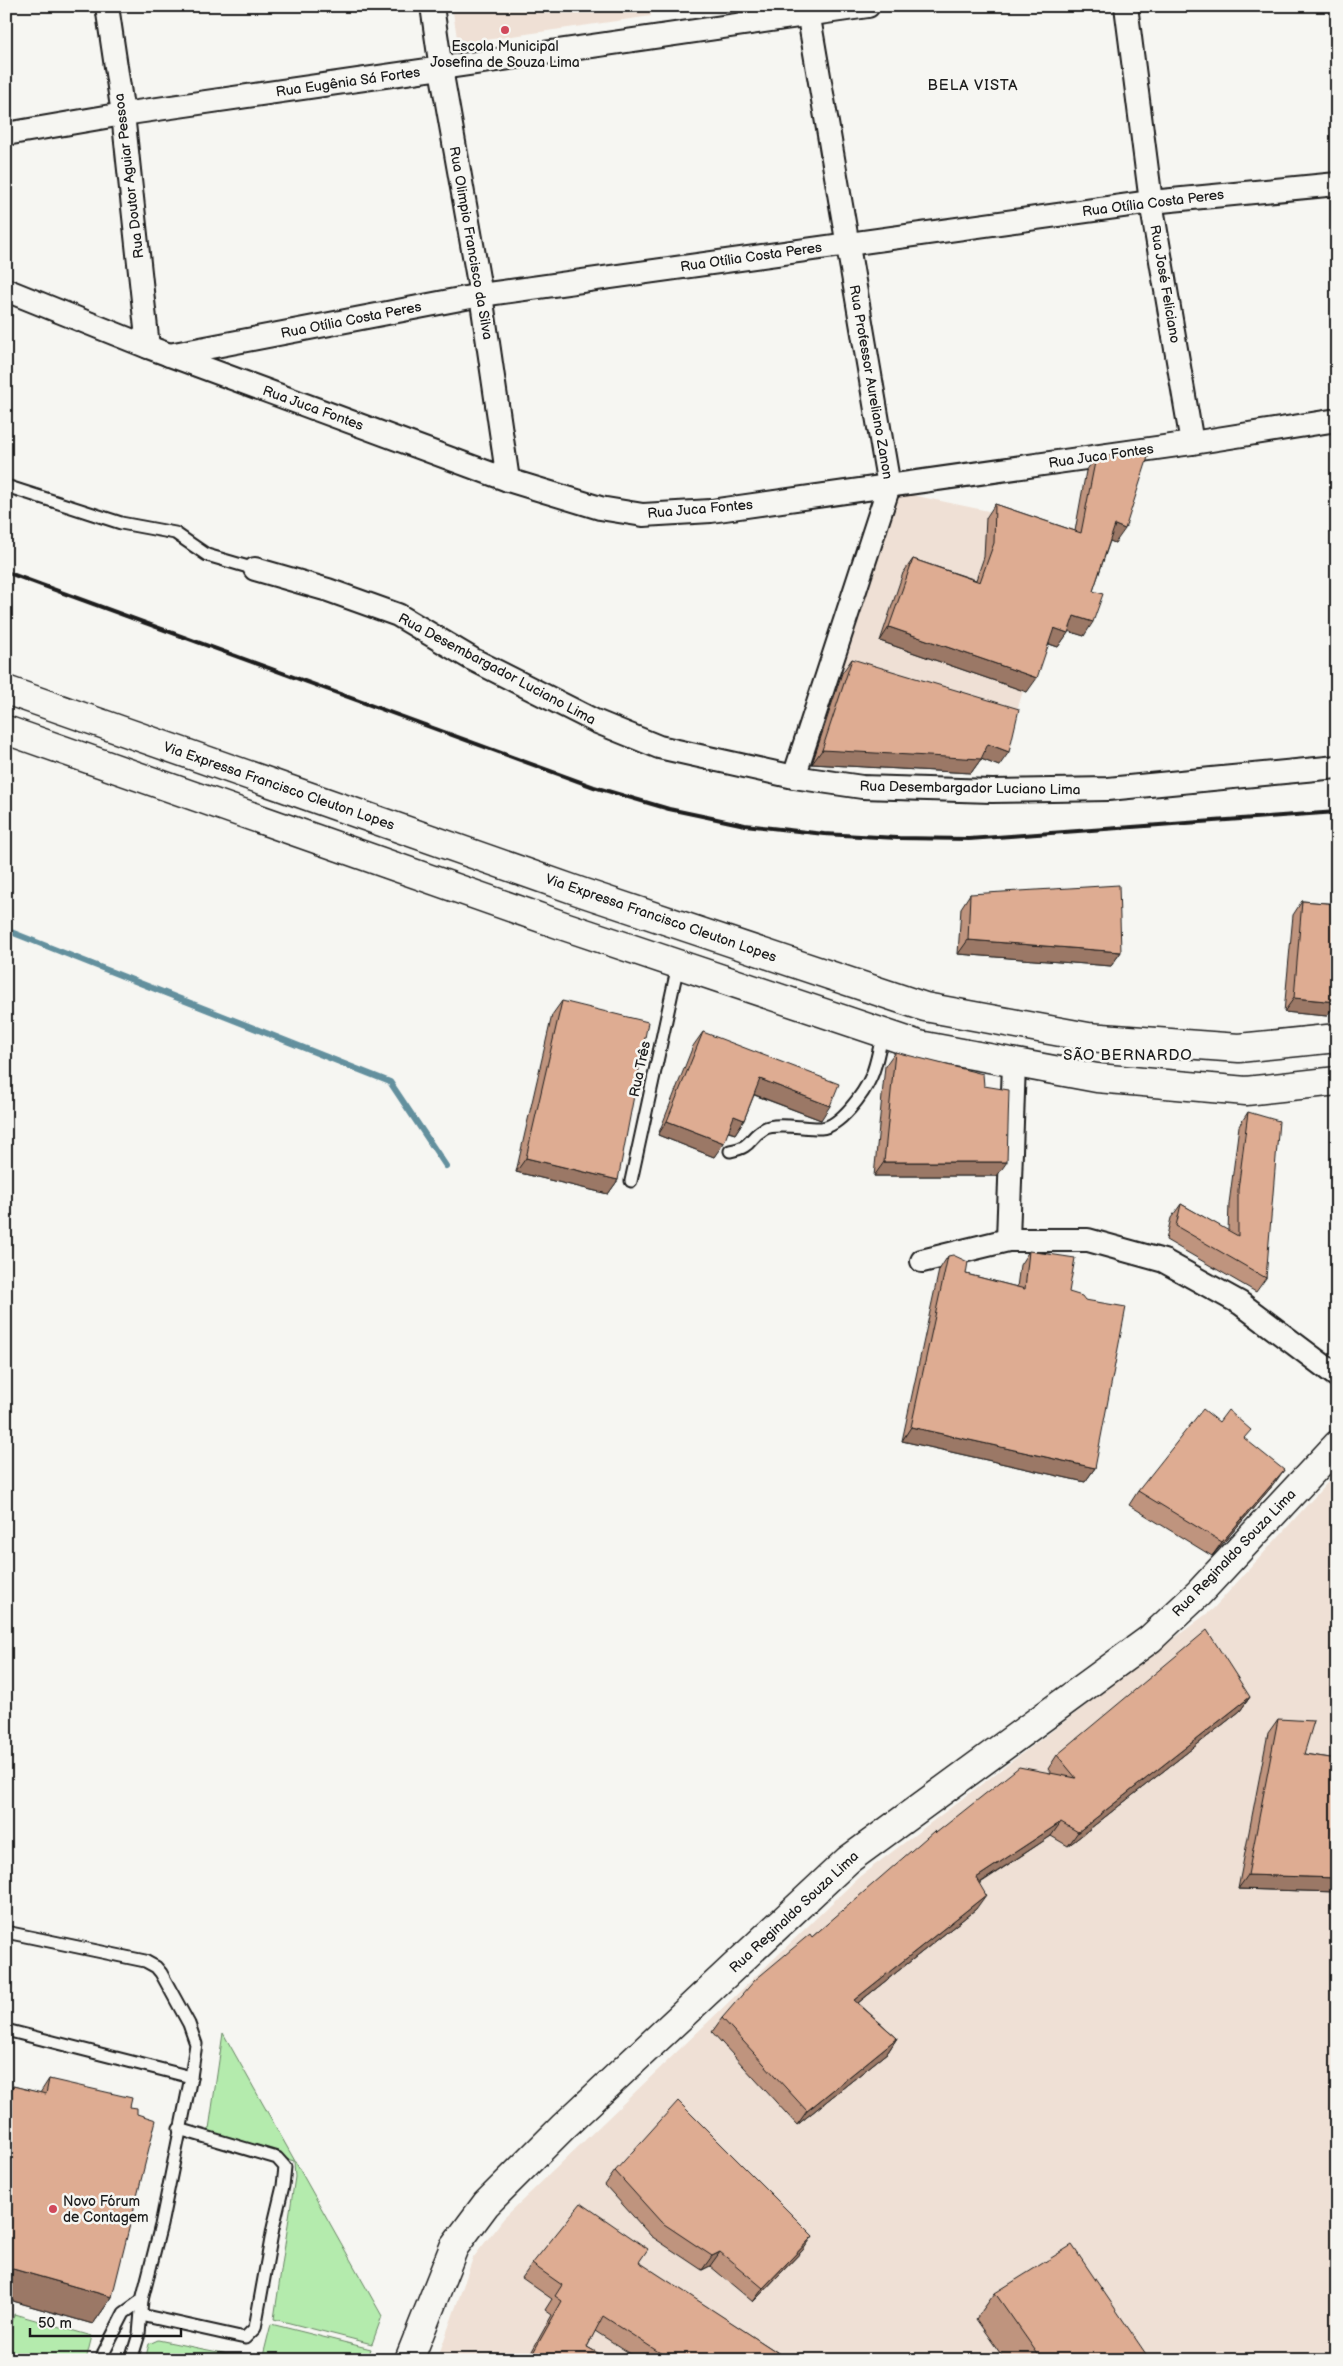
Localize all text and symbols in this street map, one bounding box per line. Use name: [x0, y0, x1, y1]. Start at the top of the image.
marker: Escola Municipal Josefina de Souza Lima: [499, 24, 511, 36]
place label: Escola Municipal Josefina de Souza Lima: [430, 38, 580, 71]
street label: Rua Eugênia Sá Fortes: [275, 63, 421, 101]
district label: BELA VISTA: [928, 76, 1018, 95]
street label: Rua Doutor Aguiar Pessoa: [110, 92, 148, 260]
street label: Rua Olimpio Francisco da Silva: [446, 145, 496, 341]
street label: Rua Otília Costa Peres: [1081, 186, 1225, 220]
street label: Rua José Feliciano: [1146, 223, 1184, 345]
street label: Rua Otília Costa Peres: [679, 239, 823, 275]
street label: Rua Professor Aureliano Zanon: [846, 283, 897, 481]
street label: Rua Otília Costa Peres: [279, 298, 423, 342]
street label: Rua Juca Fontes: [260, 382, 366, 434]
street label: Rua Juca Fontes: [1047, 440, 1155, 472]
street label: Rua Juca Fontes: [647, 496, 754, 522]
street label: Rua Desembargador Luciano Lima: [395, 610, 599, 728]
street label: Via Expressa Francisco Cleuton Lopes: [161, 738, 397, 834]
street label: Rua Desembargador Luciano Lima: [859, 778, 1081, 798]
street label: Via Expressa Francisco Cleuton Lopes: [543, 870, 779, 966]
street label: Rua Três: [626, 1039, 654, 1099]
district label: SÃO BERNARDO: [1063, 1046, 1193, 1065]
street label: Rua Reginaldo Souza Lima: [1169, 1486, 1299, 1620]
street label: Rua Reginaldo Souza Lima: [726, 1848, 862, 1976]
place label: Novo Fórum de Contagem: [63, 2193, 149, 2226]
marker: Novo Fórum de Contagem: [47, 2203, 59, 2215]
scale bar: [30, 2306, 181, 2338]
text: 50 m: [38, 2314, 72, 2333]

